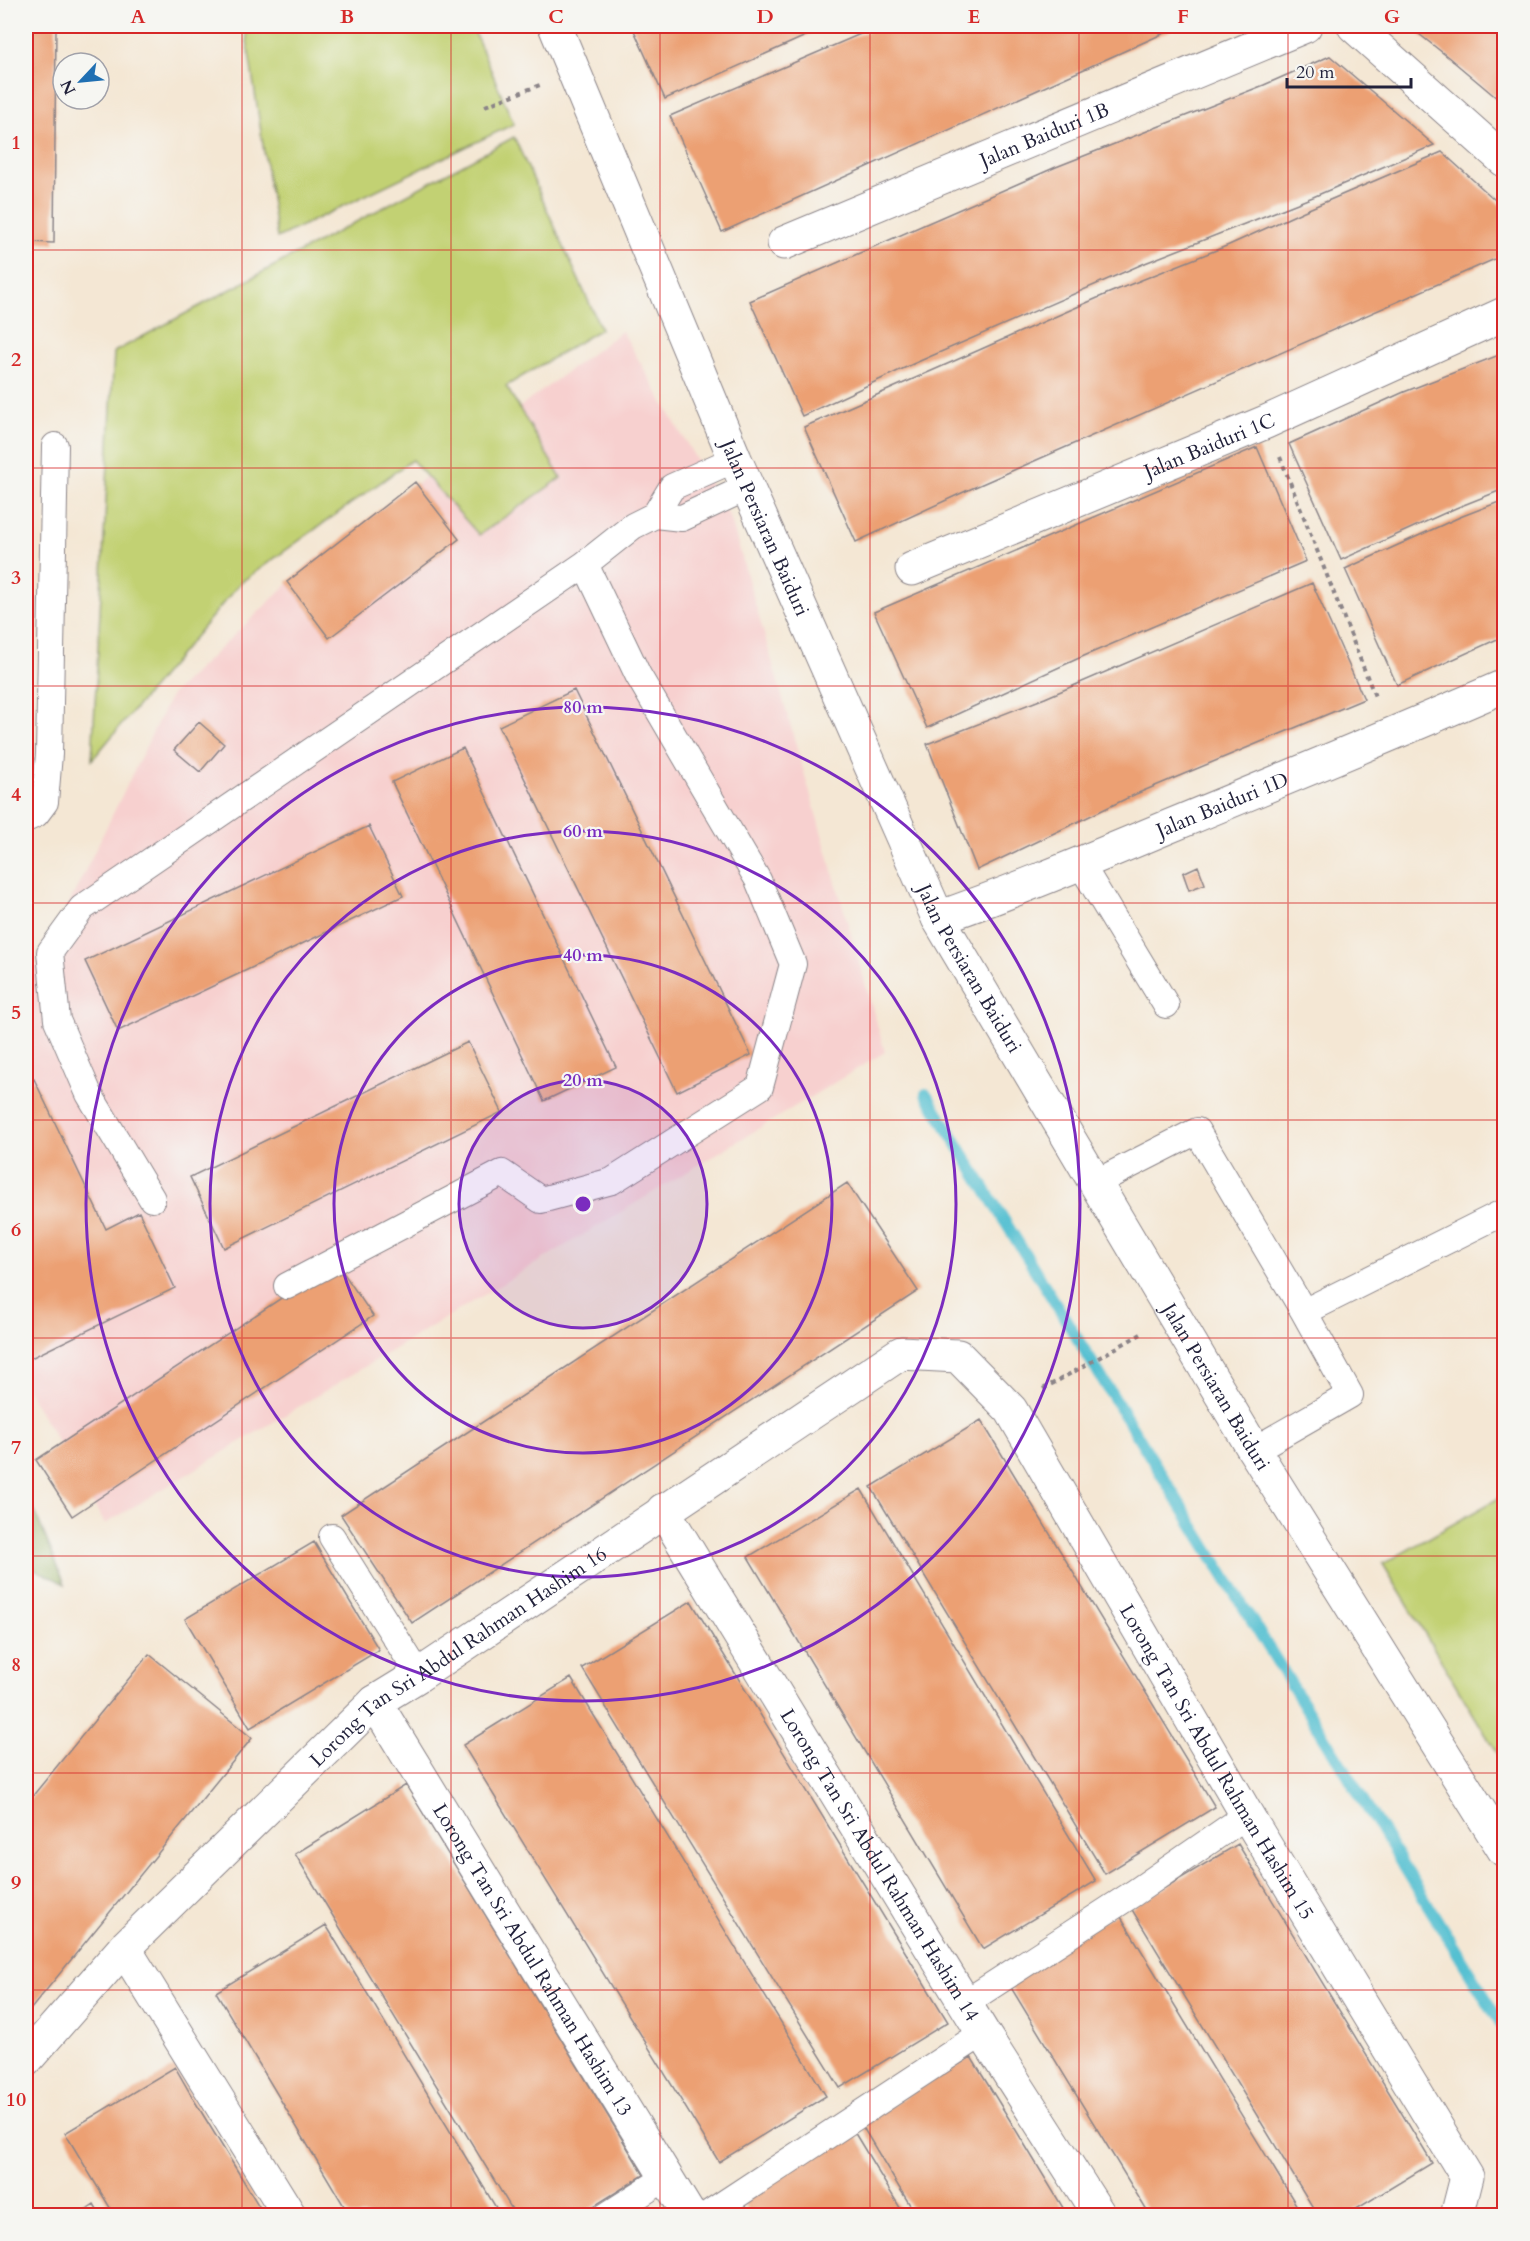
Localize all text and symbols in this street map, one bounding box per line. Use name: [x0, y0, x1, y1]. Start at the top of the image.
text: A: [130, 3, 146, 30]
text: B: [340, 3, 354, 30]
text: C: [548, 3, 564, 30]
text: D: [756, 3, 774, 30]
text: E: [968, 3, 980, 30]
text: F: [1177, 3, 1189, 30]
text: G: [1384, 3, 1400, 30]
north arrow: [51, 51, 111, 111]
scale bar: [1287, 51, 1412, 89]
text: 20 m: [1296, 60, 1335, 85]
text: N: [55, 76, 81, 98]
street label: Jalan Baiduri 1B: [973, 96, 1113, 175]
text: 1: [11, 129, 21, 156]
text: 2: [11, 346, 21, 373]
street label: Jalan Baiduri 1C: [1137, 407, 1279, 486]
street label: Jalan Persiaran Baiduri: [713, 433, 816, 621]
text: 3: [11, 564, 21, 591]
text: 80 m: [563, 695, 603, 720]
street label: Jalan Baiduri 1D: [1150, 766, 1292, 845]
text: 4: [11, 781, 21, 808]
text: 60 m: [563, 819, 603, 844]
street label: Jalan Persiaran Baiduri: [909, 877, 1028, 1058]
text: 40 m: [563, 943, 603, 968]
text: 5: [11, 999, 21, 1026]
text: 20 m: [563, 1068, 603, 1093]
centre of rings: [573, 1194, 593, 1214]
text: 6: [11, 1216, 21, 1243]
street label: Jalan Persiaran Baiduri: [1154, 1296, 1277, 1476]
text: 7: [11, 1434, 21, 1461]
street label: Lorong Tan Sri Abdul Rahman Hashim 16: [304, 1540, 612, 1773]
street label: Lorong Tan Sri Abdul Rahman Hashim 15: [1113, 1599, 1320, 1925]
text: 8: [11, 1651, 21, 1678]
street label: Lorong Tan Sri Abdul Rahman Hashim 14: [774, 1704, 986, 2026]
street label: Lorong Tan Sri Abdul Rahman Hashim 13: [426, 1798, 638, 2121]
text: 9: [11, 1869, 21, 1896]
text: 10: [6, 2086, 26, 2113]

